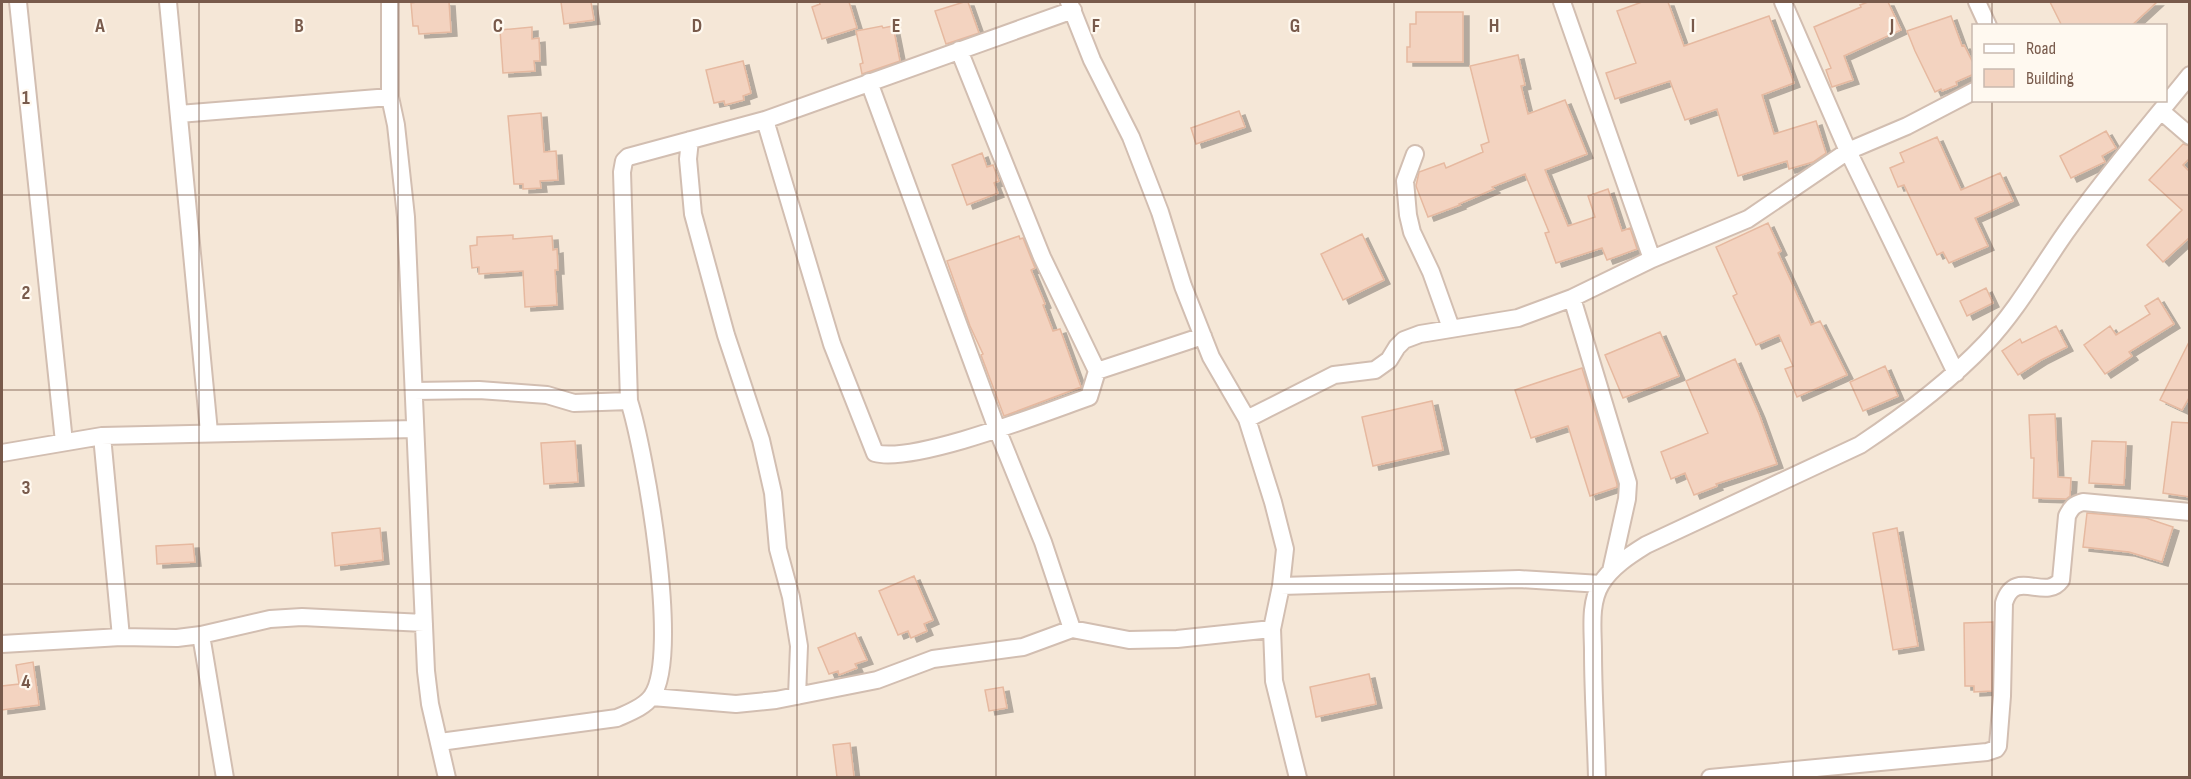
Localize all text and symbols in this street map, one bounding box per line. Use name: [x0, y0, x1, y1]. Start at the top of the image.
text: A: [94, 14, 105, 38]
text: B: [294, 14, 304, 38]
text: C: [493, 14, 503, 38]
text: D: [692, 14, 702, 38]
text: E: [892, 14, 900, 38]
text: F: [1092, 14, 1100, 38]
text: G: [1290, 14, 1300, 38]
text: H: [1489, 14, 1499, 38]
text: I: [1691, 14, 1695, 38]
text: J: [1889, 14, 1894, 38]
legend: [1972, 24, 2167, 102]
text: Road: [2026, 38, 2056, 59]
text: Building: [2026, 68, 2074, 89]
text: 1: [22, 86, 30, 110]
text: 2: [22, 281, 30, 305]
text: 3: [22, 476, 31, 500]
text: 4: [21, 670, 31, 694]

